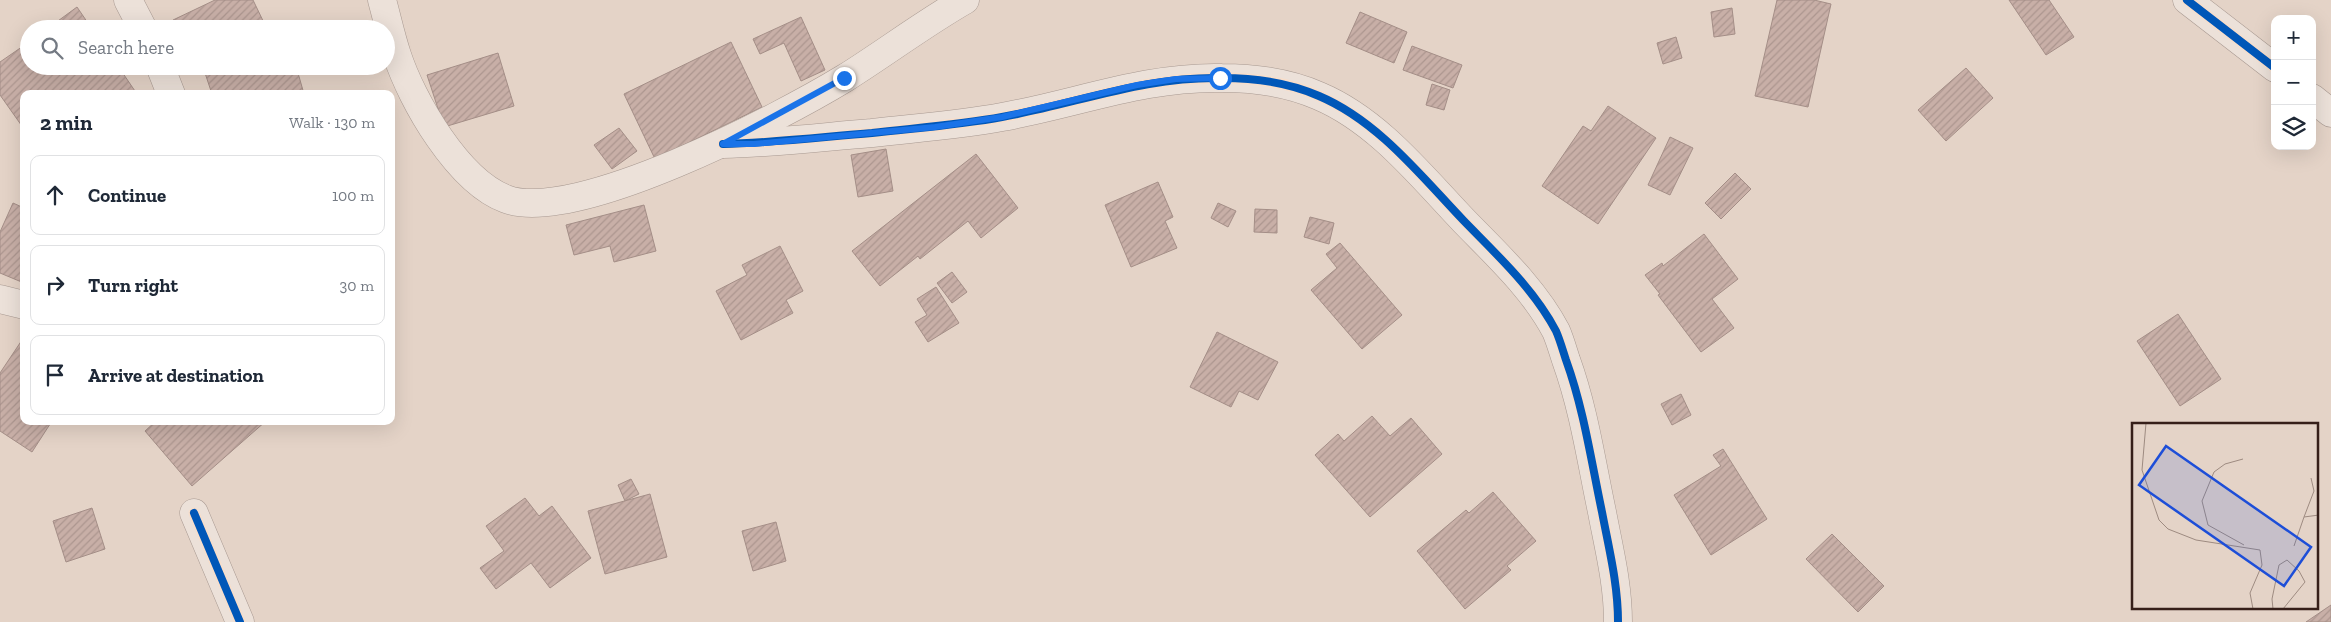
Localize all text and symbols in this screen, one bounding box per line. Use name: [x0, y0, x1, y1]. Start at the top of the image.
map controls: [2271, 15, 2316, 150]
button: +: [2271, 15, 2316, 60]
search box: [20, 20, 395, 75]
icon: search: [38, 34, 66, 62]
text: Search here: [78, 36, 174, 59]
button: −: [2271, 60, 2316, 105]
route end: [833, 67, 856, 90]
route start: [1209, 67, 1232, 90]
button: layers: [2271, 105, 2316, 150]
text: 2 min: [40, 110, 92, 135]
text: Walk · 130 m: [289, 113, 375, 132]
icon: ahead: [41, 181, 69, 209]
text: Continue: [88, 184, 166, 207]
text: 100 m: [332, 186, 374, 205]
icon: right: [41, 271, 69, 299]
text: Turn right: [88, 274, 178, 297]
text: 30 m: [340, 276, 374, 295]
icon: arrive: [41, 361, 69, 389]
text: Arrive at destination: [88, 364, 264, 387]
inset map: [2132, 423, 2318, 610]

